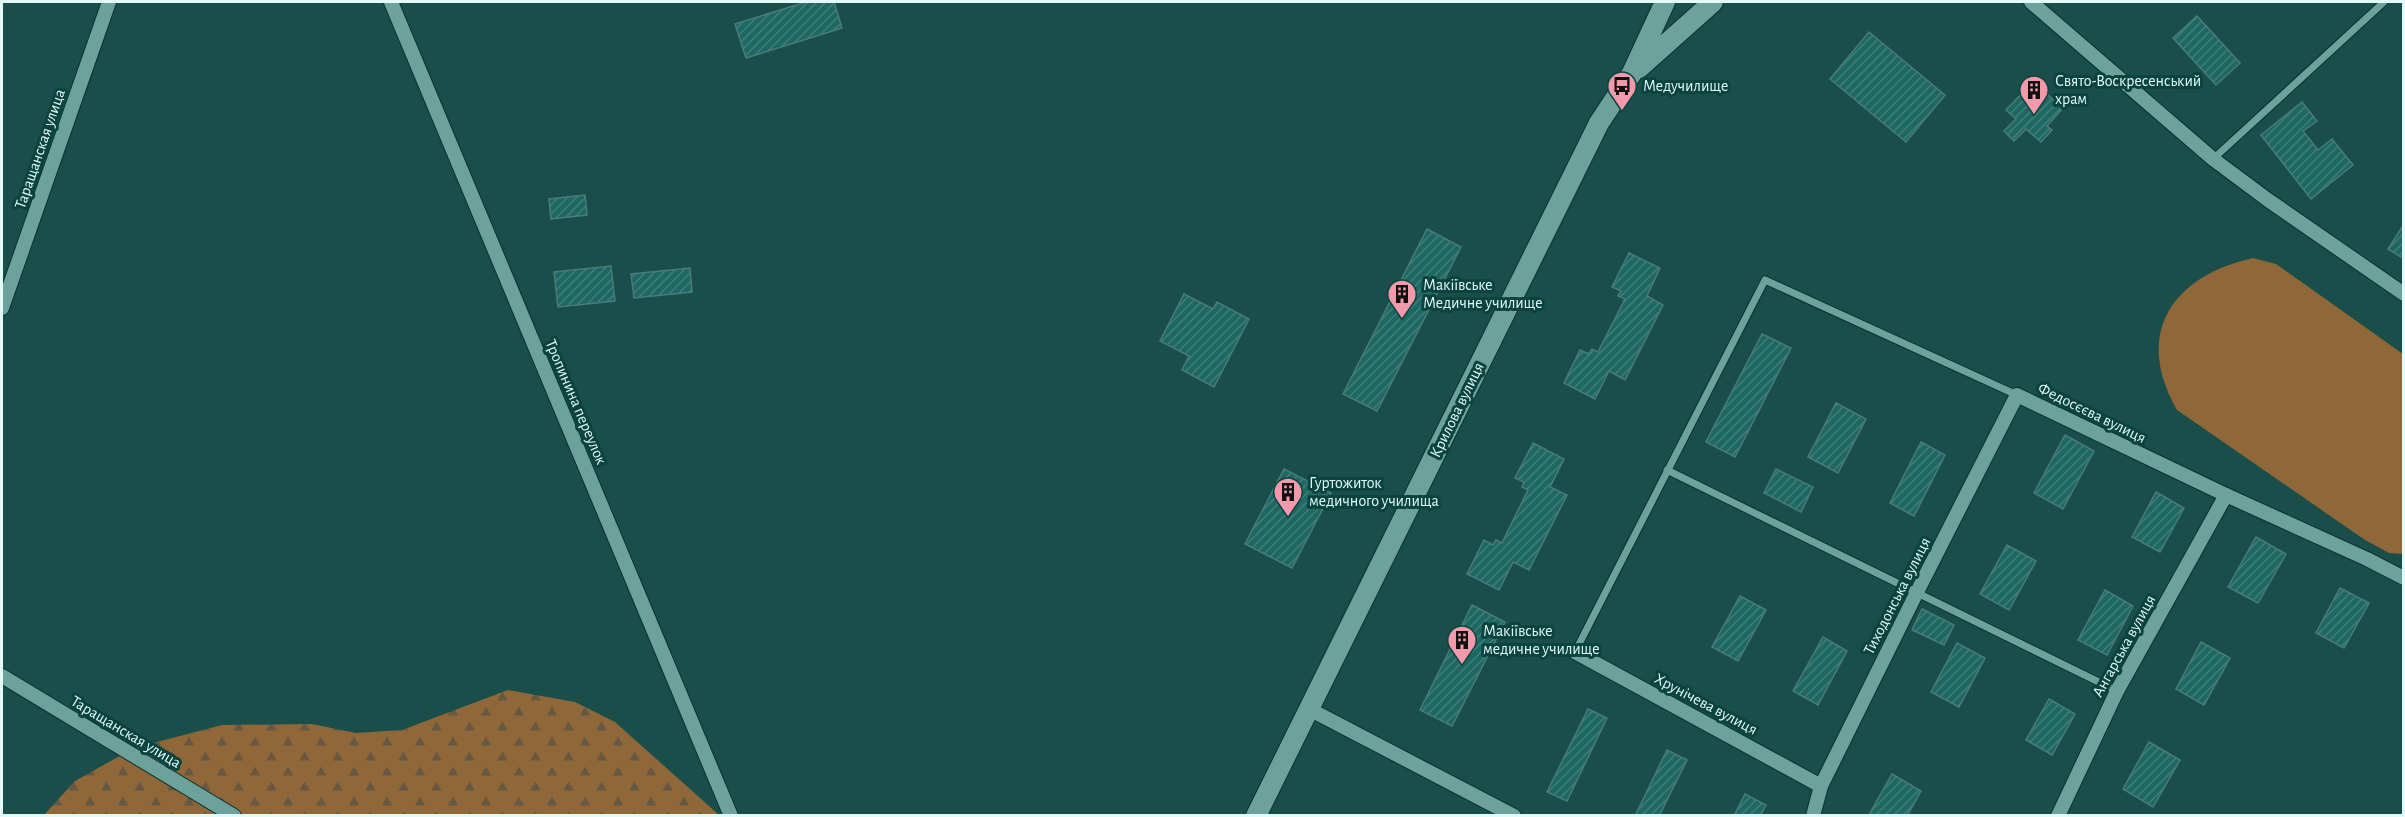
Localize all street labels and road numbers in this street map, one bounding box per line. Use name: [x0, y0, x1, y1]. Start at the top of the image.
street label: Таращанская улица: [12, 87, 69, 211]
street label: Тропинина переулок: [542, 337, 610, 468]
street label: Крилова вулиця: [1427, 360, 1488, 460]
street label: Федосєєва вулиця: [2035, 380, 2149, 447]
street label: Тиходонська вулиця: [1861, 535, 1934, 658]
street label: Ангарська вулиця: [2089, 592, 2160, 700]
street label: Хрунічева вулиця: [1651, 670, 1760, 739]
street label: Таращанская улица: [68, 693, 184, 772]

